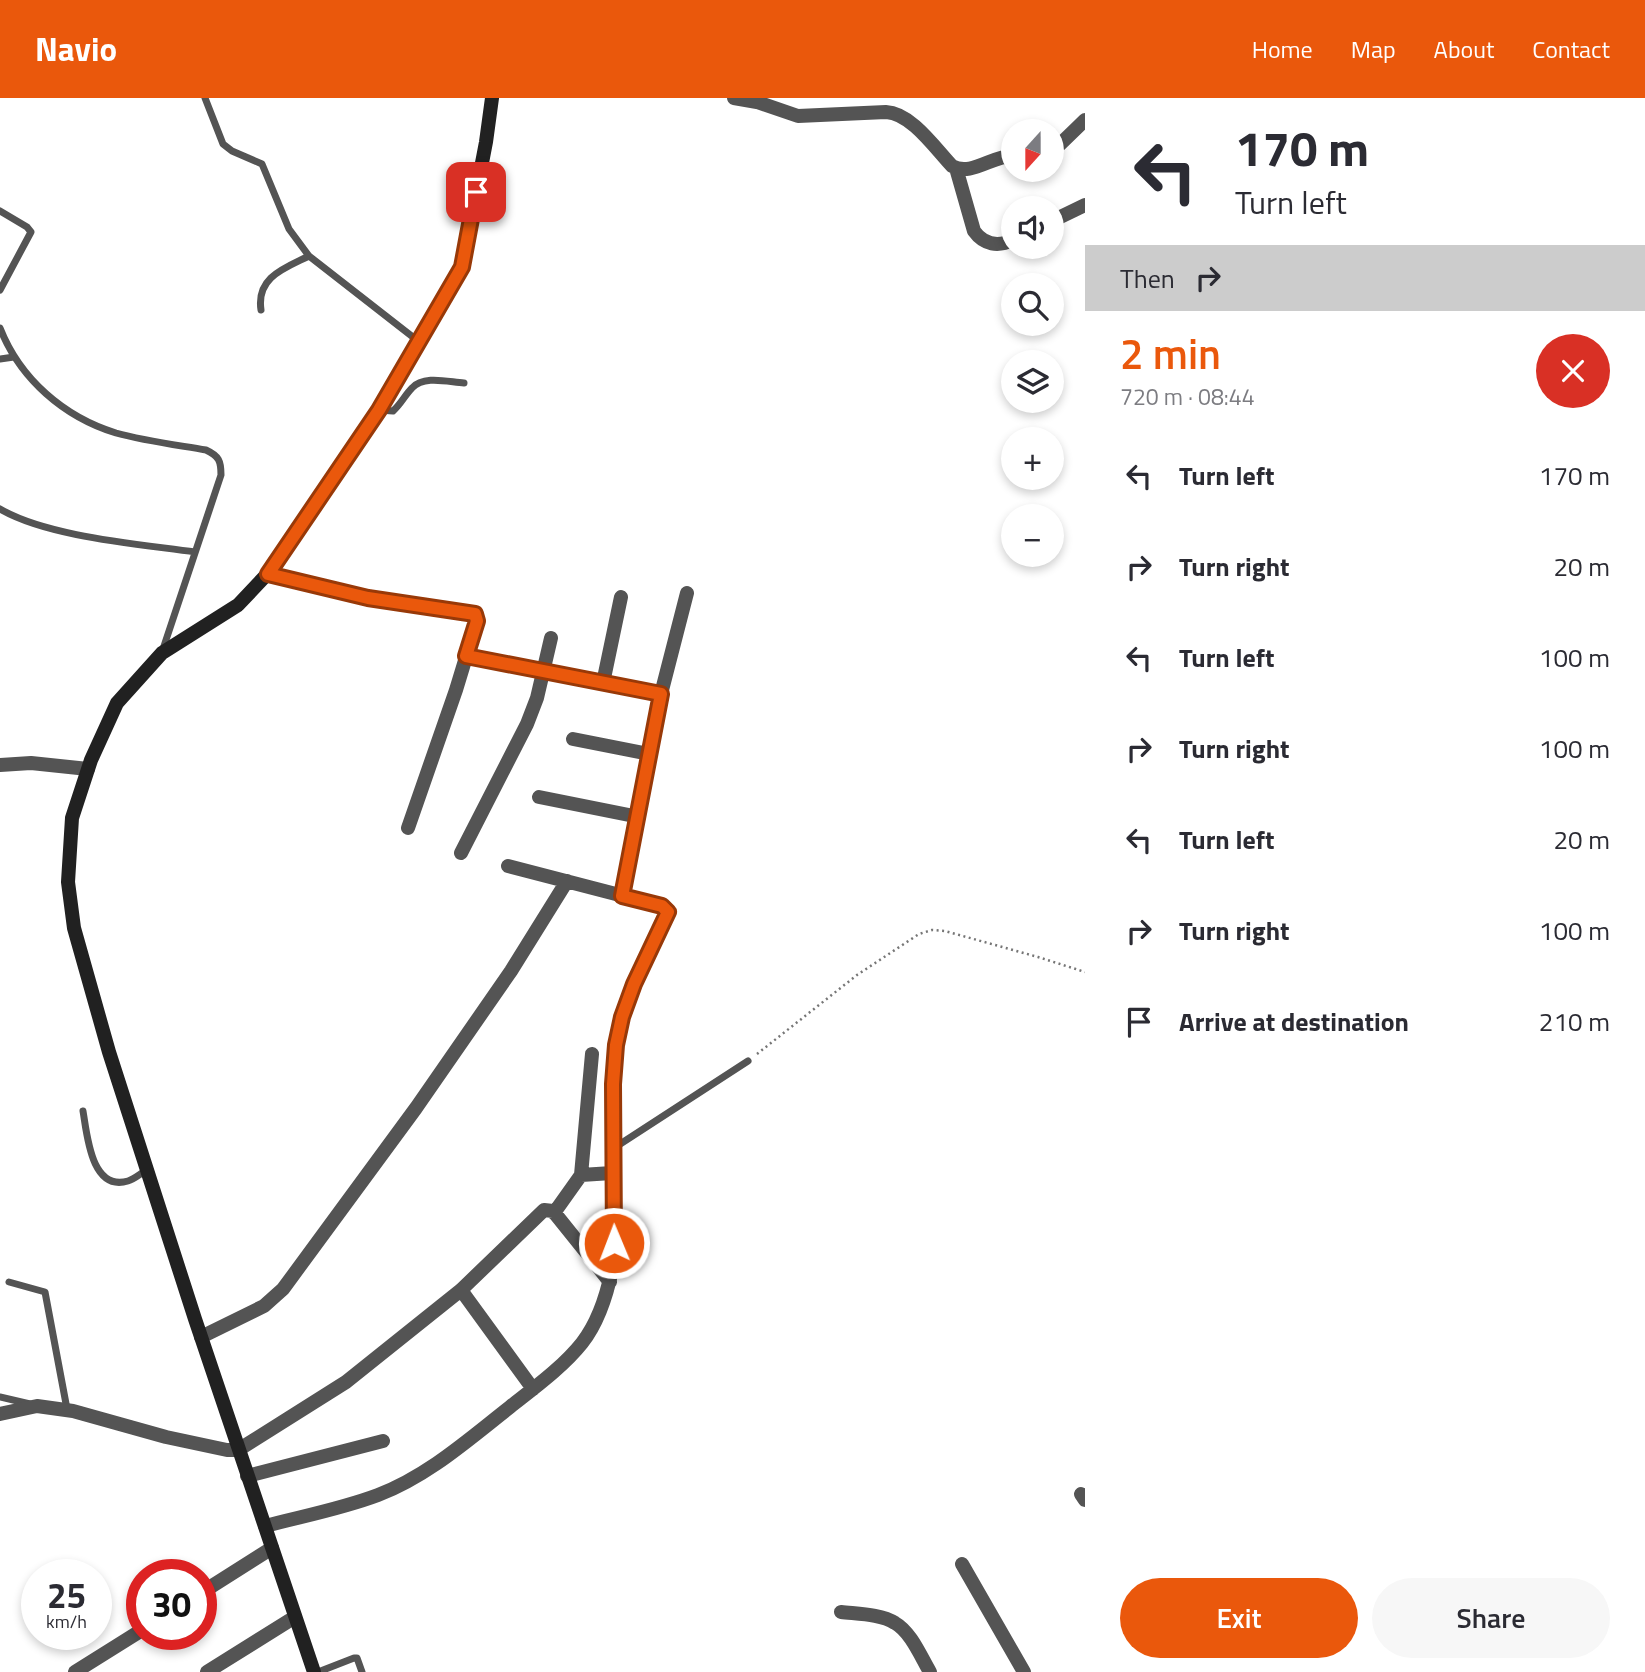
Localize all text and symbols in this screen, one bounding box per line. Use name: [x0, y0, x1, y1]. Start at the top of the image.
text: Navio: [35, 24, 117, 74]
text: Home: [1252, 31, 1313, 67]
text: Map: [1351, 31, 1396, 67]
text: About: [1434, 31, 1494, 67]
text: Contact: [1532, 31, 1610, 67]
text: 170 m: [1235, 110, 1369, 185]
north arrow: [1001, 119, 1064, 182]
map controls: [1001, 119, 1064, 567]
icon: left: [1120, 126, 1211, 217]
pin: [446, 162, 506, 222]
icon: arrive: [457, 173, 495, 211]
text: Turn left: [1235, 178, 1347, 226]
button: sound: [1001, 196, 1064, 259]
text: Then: [1120, 259, 1175, 298]
icon: right: [1189, 259, 1227, 297]
button: search: [1001, 273, 1064, 336]
text: 2 min: [1120, 321, 1221, 385]
button: close: [1536, 334, 1610, 408]
button: layers: [1001, 350, 1064, 413]
text: 720 m · 08:44: [1120, 379, 1255, 414]
button: +: [1001, 427, 1064, 490]
text: Turn left: [1179, 456, 1274, 495]
text: 170 m: [1539, 456, 1610, 495]
icon: left: [1120, 457, 1158, 495]
button: −: [1001, 504, 1064, 567]
text: Turn right: [1179, 547, 1290, 586]
text: 20 m: [1553, 547, 1610, 586]
icon: right: [1120, 548, 1158, 586]
text: Turn left: [1179, 638, 1274, 677]
text: 100 m: [1539, 638, 1610, 677]
icon: left: [1120, 639, 1158, 677]
text: Turn right: [1179, 729, 1290, 768]
text: 100 m: [1539, 729, 1610, 768]
icon: right: [1120, 730, 1158, 768]
text: Turn left: [1179, 820, 1274, 859]
text: 20 m: [1553, 820, 1610, 859]
icon: left: [1120, 821, 1158, 859]
text: Turn right: [1179, 911, 1290, 950]
text: 100 m: [1539, 911, 1610, 950]
icon: right: [1120, 912, 1158, 950]
text: Arrive at destination: [1179, 1002, 1409, 1041]
text: 210 m: [1539, 1002, 1610, 1041]
icon: arrive: [1120, 1003, 1158, 1041]
position arrow: [577, 1206, 651, 1280]
speed limit sign: 30: [126, 1559, 217, 1650]
text: 25: [47, 1568, 86, 1622]
button: Exit: [1120, 1578, 1358, 1658]
button: Share: [1372, 1578, 1610, 1658]
text: km/h: [46, 1608, 87, 1635]

